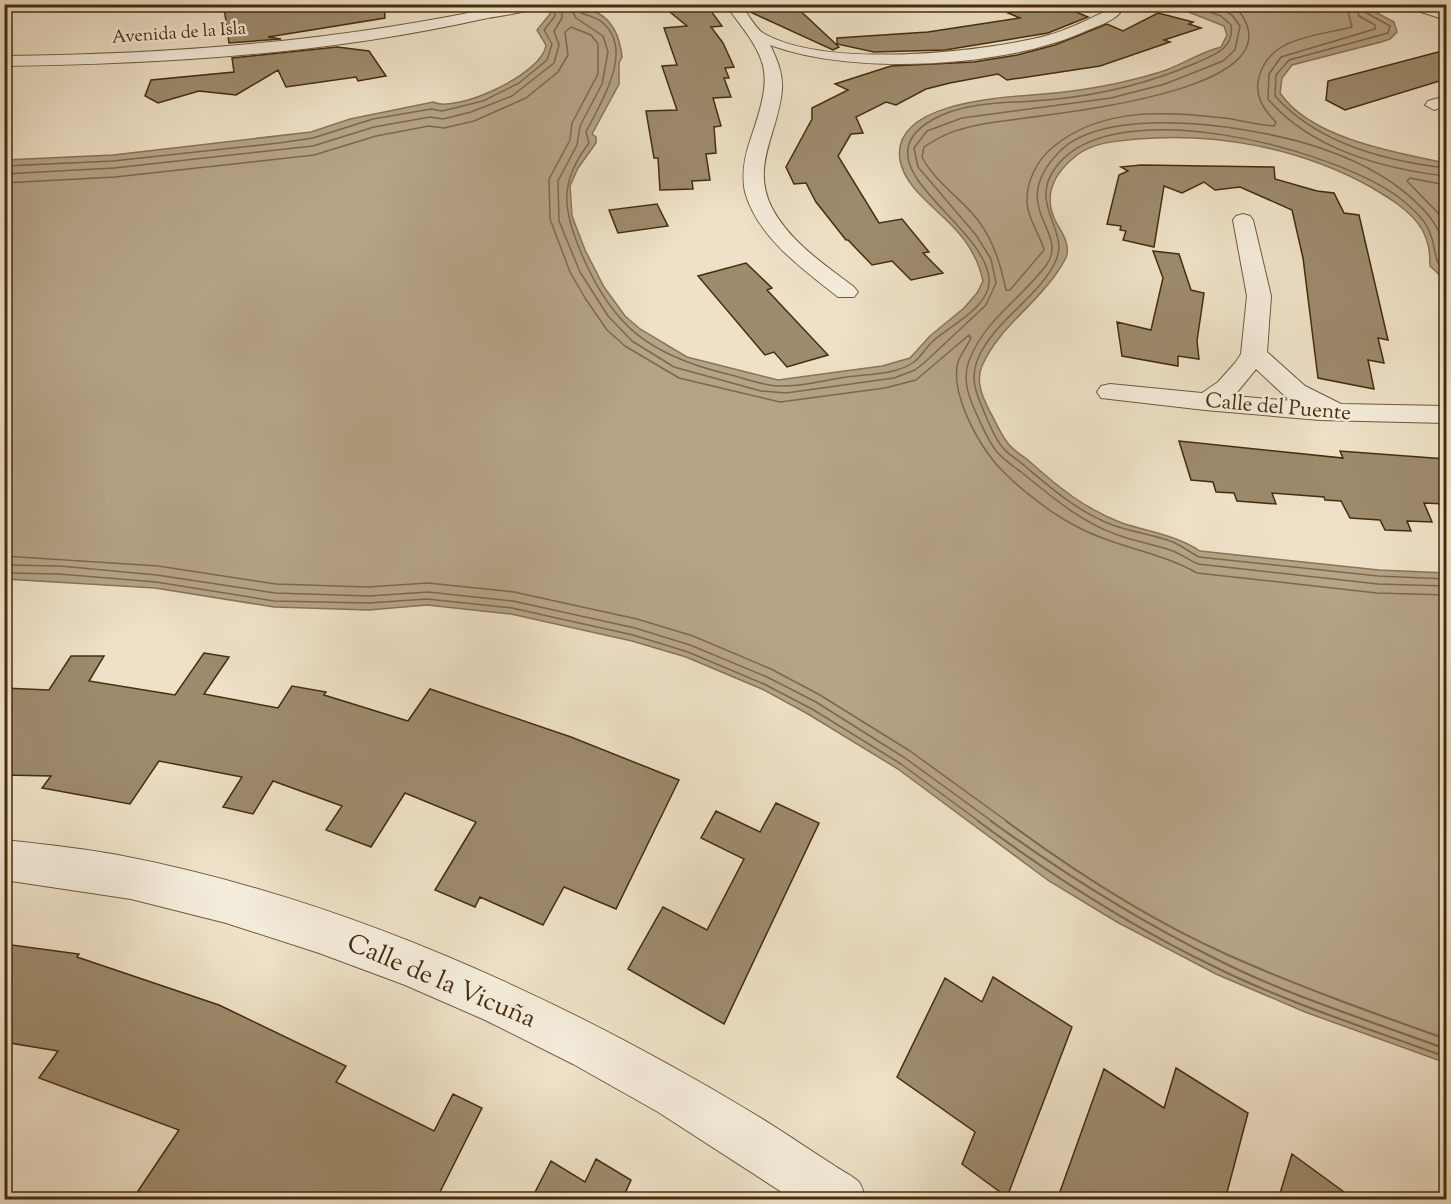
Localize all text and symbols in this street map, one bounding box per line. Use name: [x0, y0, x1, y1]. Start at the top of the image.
street label: Avenida de la Isla: [111, 16, 247, 52]
street label: Calle del Puente: [1204, 387, 1352, 429]
street label: Calle de la Vicuña: [341, 925, 541, 1039]

